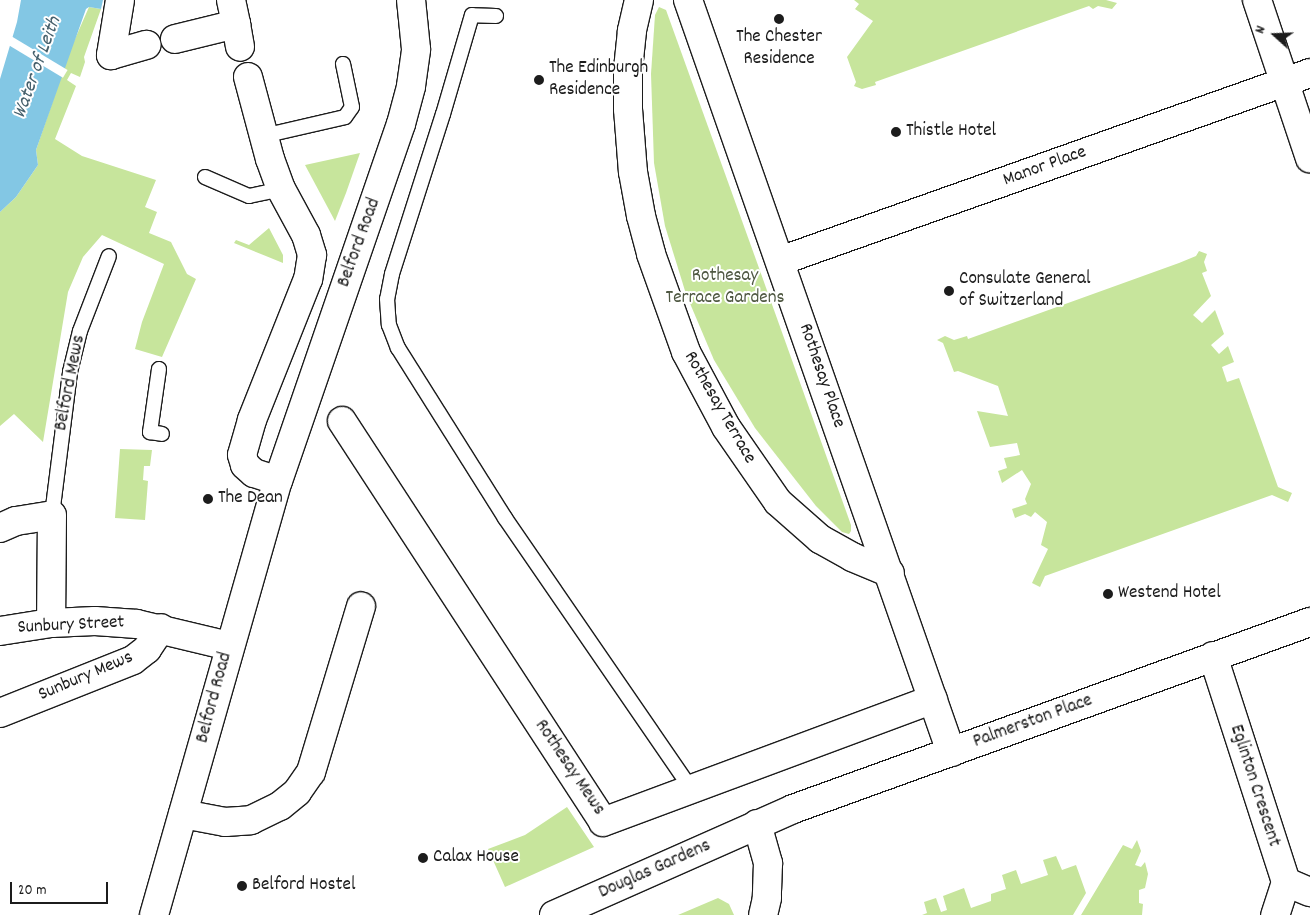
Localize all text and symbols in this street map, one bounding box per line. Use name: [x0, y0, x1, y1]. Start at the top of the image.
north arrow: [1250, 10, 1300, 60]
marker: The Chester Residence: [773, 13, 785, 25]
water label: Water of Leith: [8, 14, 68, 122]
text: N: [1250, 23, 1271, 37]
place label: The Chester Residence: [736, 27, 822, 71]
place label: The Edinburgh Residence: [549, 58, 648, 102]
marker: The Edinburgh Residence: [533, 74, 545, 86]
place label: Thistle Hotel: [906, 121, 996, 143]
marker: Thistle Hotel: [890, 126, 902, 138]
street label: Manor Place: [1000, 141, 1090, 193]
street label: Belford Road: [333, 195, 387, 291]
park label: Rothesay Terrace Gardens: [666, 266, 784, 310]
place label: Consulate General of Switzerland: [959, 269, 1091, 313]
marker: Consulate General of Switzerland: [943, 285, 955, 297]
street label: Rothesay Place: [793, 321, 849, 431]
street label: Belford Mews: [51, 333, 91, 433]
street label: Rothesay Terrace: [678, 348, 760, 468]
place label: The Dean: [218, 488, 283, 510]
marker: The Dean: [202, 493, 214, 505]
place label: Westend Hotel: [1118, 583, 1221, 605]
marker: Westend Hotel: [1102, 588, 1114, 600]
street label: Sunbury Street: [17, 612, 125, 640]
street label: Sunbury Mews: [35, 647, 137, 707]
street label: Belford Road: [192, 650, 238, 746]
street label: Palmerston Place: [970, 690, 1096, 754]
street label: Rothesay Mews: [529, 716, 609, 820]
street label: Eglinton Crescent: [1224, 722, 1284, 850]
street label: Douglas Gardens: [595, 835, 715, 905]
place label: Calax House: [433, 847, 519, 869]
marker: Calax House: [417, 852, 429, 864]
scale bar: [12, 872, 110, 904]
place label: Belford Hostel: [252, 875, 355, 897]
text: 20 m: [18, 880, 46, 902]
marker: Belford Hostel: [236, 880, 248, 892]

